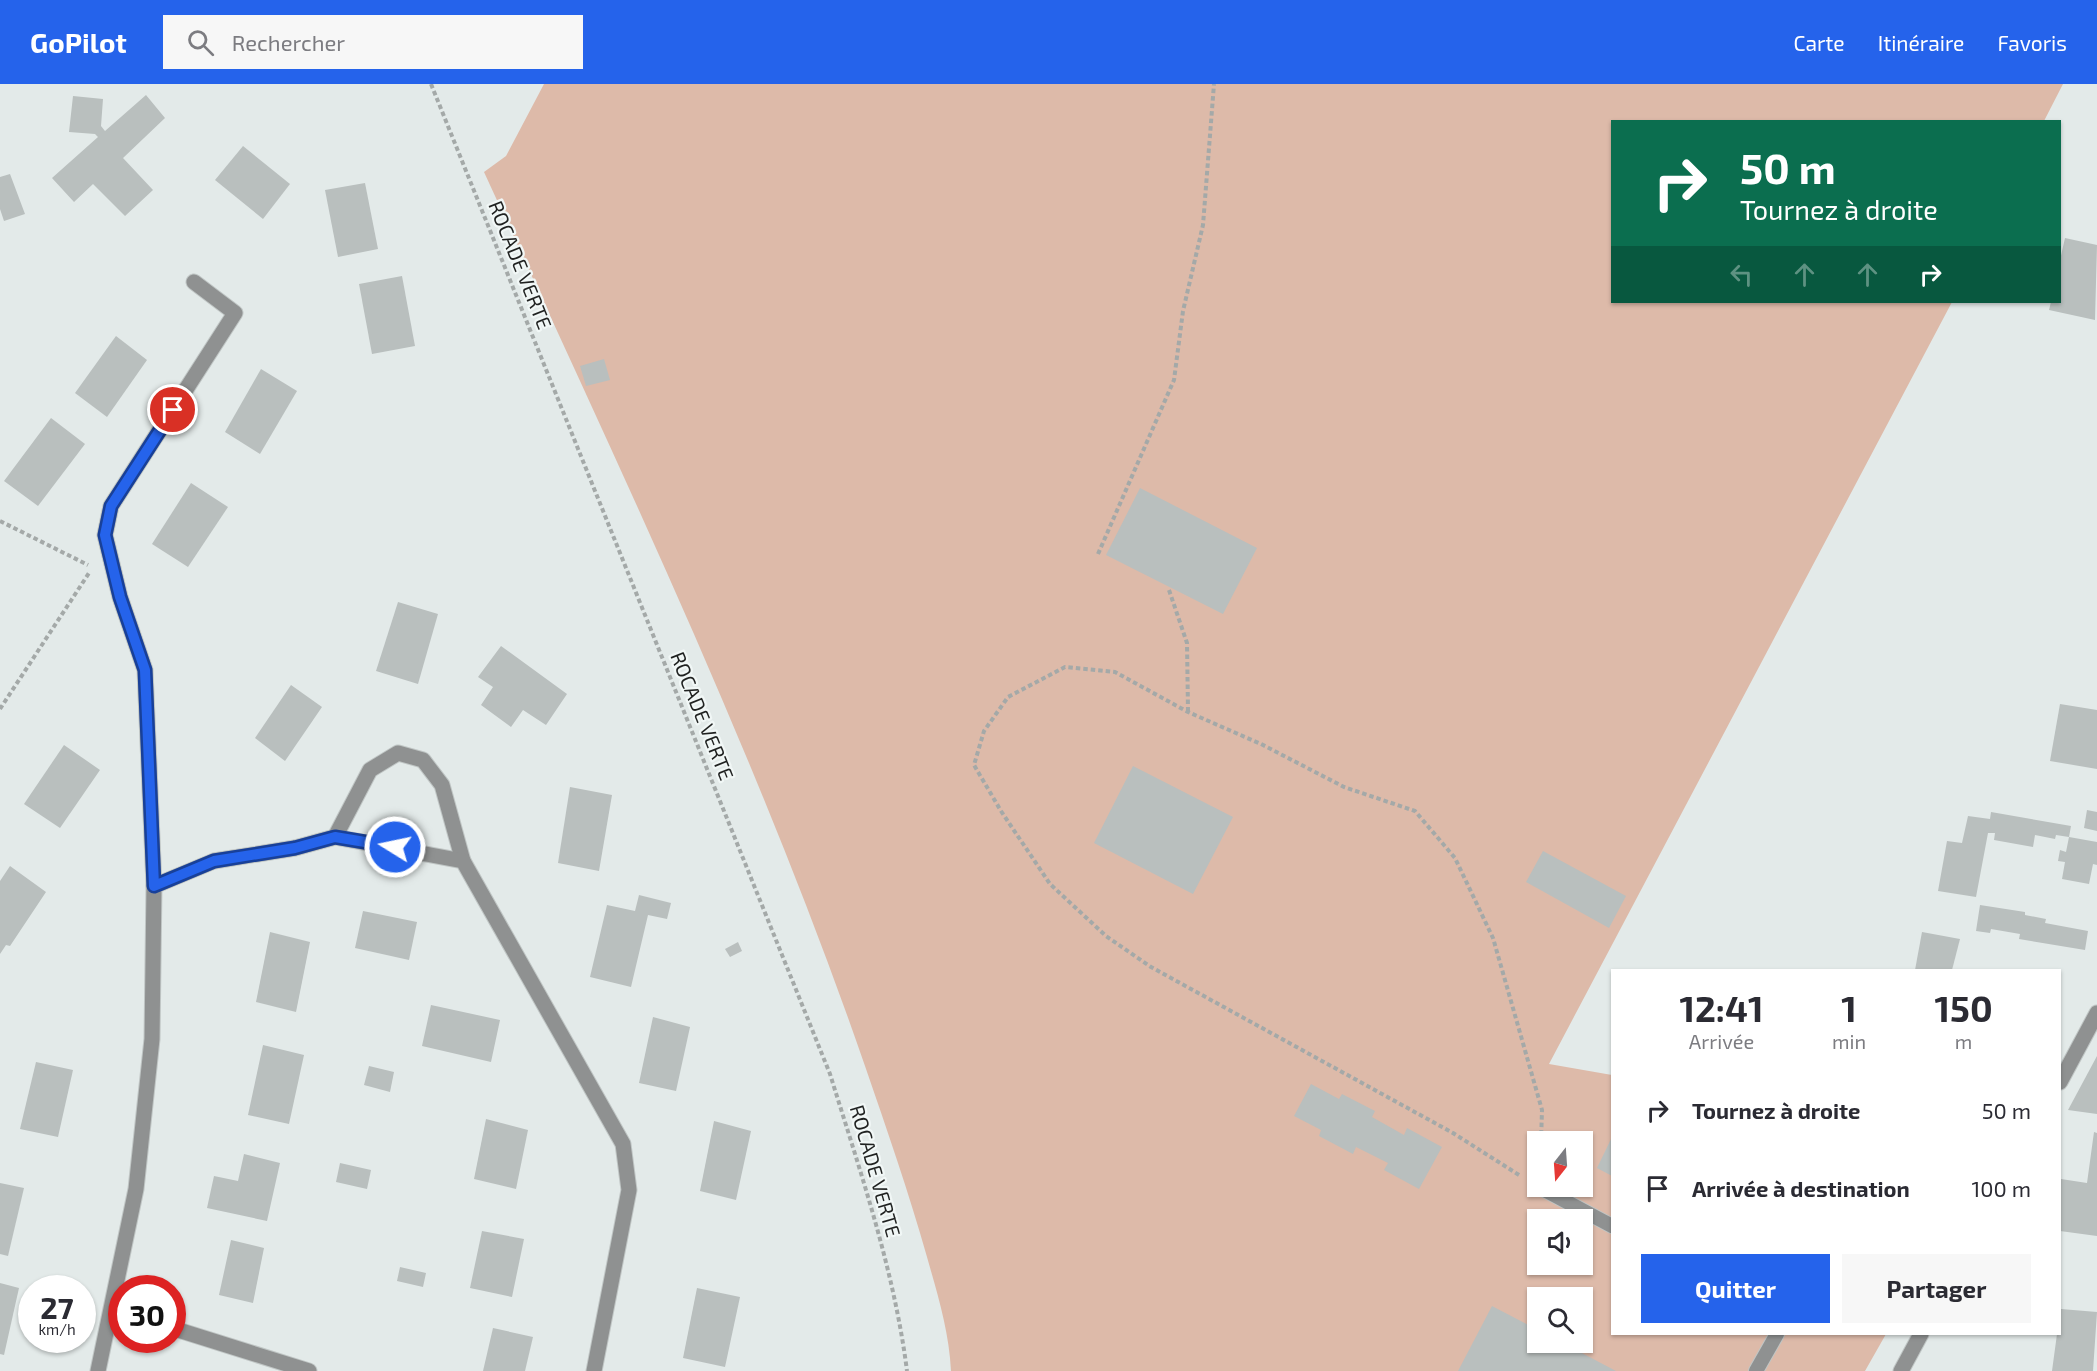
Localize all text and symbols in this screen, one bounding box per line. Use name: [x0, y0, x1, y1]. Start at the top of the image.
search box: [163, 15, 583, 69]
text: GoPilot: [30, 25, 127, 59]
icon: search: [184, 26, 217, 59]
text: Rechercher: [232, 29, 345, 55]
text: Carte: [1793, 30, 1845, 55]
text: Itinéraire: [1878, 30, 1964, 55]
text: Favoris: [1997, 30, 2067, 55]
text: 50 m: [1740, 142, 1836, 192]
icon: right: [1641, 144, 1719, 222]
text: Tournez à droite: [1740, 193, 1938, 225]
street label: ROCADE VERTE: [484, 197, 558, 332]
icon: left: [1725, 258, 1758, 291]
icon: ahead: [1788, 258, 1821, 291]
icon: ahead: [1851, 258, 1884, 291]
icon: right: [1914, 258, 1947, 291]
pin: [147, 384, 198, 435]
icon: arrive: [156, 393, 189, 426]
street label: ROCADE VERTE: [666, 648, 740, 783]
position arrow: [363, 815, 427, 879]
text: 12:41: [1679, 986, 1764, 1029]
text: 1: [1841, 986, 1857, 1029]
text: 150: [1934, 986, 1993, 1029]
text: Arrivée: [1689, 1029, 1754, 1053]
text: min: [1832, 1029, 1866, 1053]
text: m: [1955, 1029, 1972, 1053]
icon: right: [1641, 1094, 1674, 1127]
text: Tournez à droite: [1692, 1097, 1861, 1123]
text: 50 m: [1982, 1097, 2031, 1123]
street label: ROCADE VERTE: [846, 1102, 906, 1240]
north arrow: [1527, 1131, 1593, 1197]
map controls: [1527, 1131, 1593, 1353]
icon: arrive: [1641, 1172, 1674, 1205]
text: Arrivée à destination: [1692, 1175, 1910, 1201]
text: 100 m: [1972, 1175, 2031, 1201]
button: sound: [1527, 1209, 1593, 1275]
button: Quitter: [1641, 1254, 1830, 1323]
button: Partager: [1842, 1254, 2031, 1323]
speed limit sign: 30: [108, 1275, 186, 1353]
button: search: [1527, 1287, 1593, 1353]
text: 27: [40, 1289, 74, 1325]
text: km/h: [38, 1320, 76, 1338]

